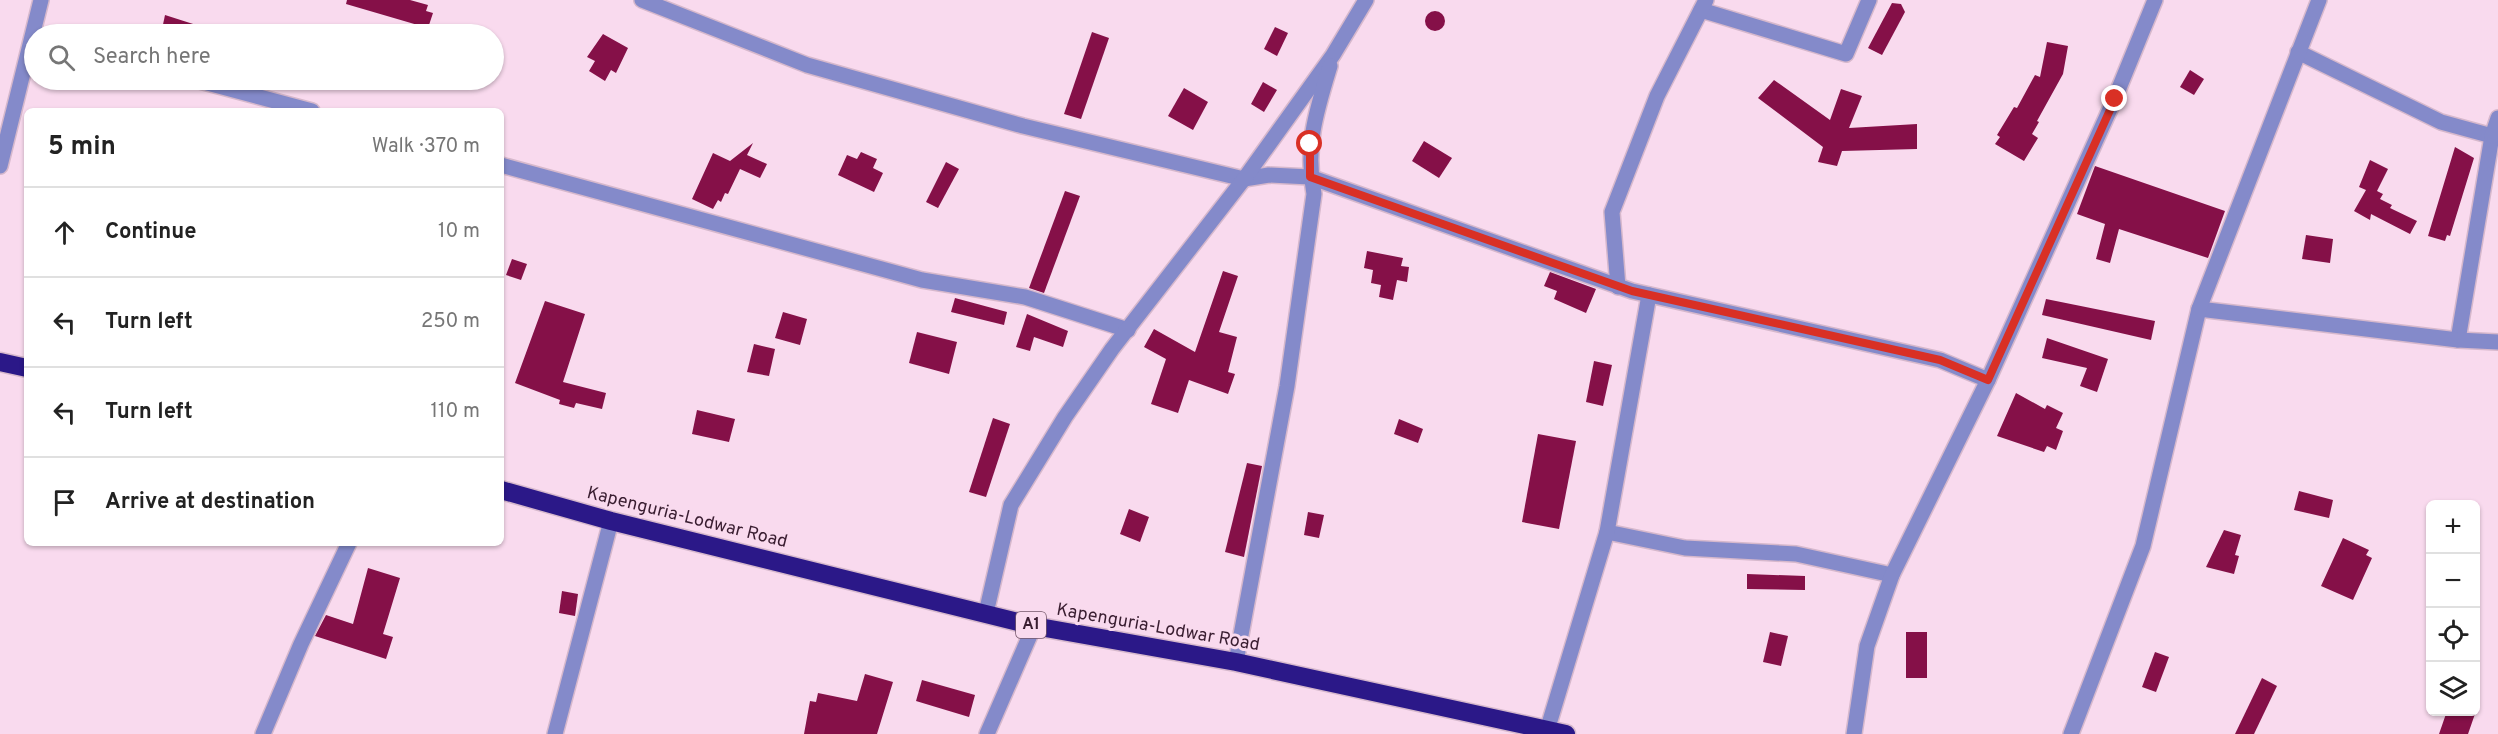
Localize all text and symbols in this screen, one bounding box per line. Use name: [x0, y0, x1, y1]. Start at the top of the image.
search box: [24, 24, 504, 90]
icon: search: [45, 41, 78, 74]
text: Search here: [93, 44, 211, 71]
route end: [2101, 85, 2127, 111]
route start: [1296, 130, 1322, 156]
text: 5 min: [48, 131, 116, 164]
text: Walk · 370 m: [372, 134, 480, 160]
icon: ahead: [48, 216, 81, 249]
text: Continue: [105, 219, 196, 246]
text: 10 m: [438, 219, 480, 245]
icon: left: [48, 306, 81, 339]
text: Turn left: [105, 309, 193, 336]
text: 250 m: [421, 309, 480, 335]
icon: left: [48, 396, 81, 429]
text: Turn left: [105, 399, 193, 426]
text: 110 m: [431, 399, 480, 425]
street label: Kapenguria-Lodwar Road: [584, 482, 790, 554]
icon: arrive: [48, 486, 81, 519]
text: Arrive at destination: [105, 489, 315, 516]
map controls: [2426, 500, 2480, 716]
button: +: [2426, 500, 2480, 554]
button: −: [2426, 554, 2480, 608]
street label: Kapenguria-Lodwar Road: [1054, 599, 1262, 657]
button: locate: [2426, 608, 2480, 662]
road number: A1: [1016, 612, 1046, 638]
button: layers: [2426, 662, 2480, 716]

